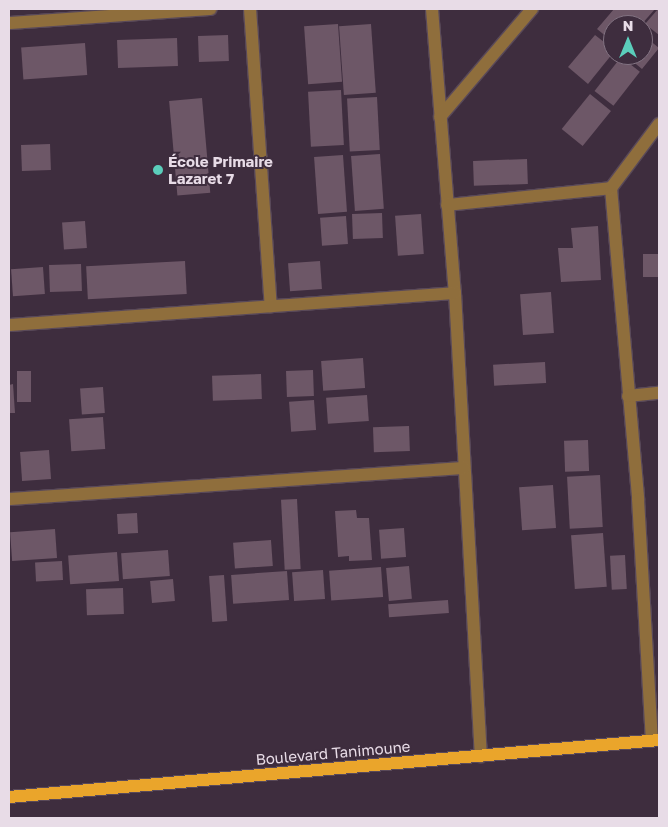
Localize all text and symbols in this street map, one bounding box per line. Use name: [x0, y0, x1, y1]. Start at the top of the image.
north arrow: [603, 15, 653, 65]
text: N: [623, 17, 633, 34]
place label: École Primaire Lazaret 7: [168, 152, 273, 187]
marker: École Primaire Lazaret 7: [152, 164, 164, 176]
street label: Boulevard Tanimoune: [255, 737, 411, 769]

